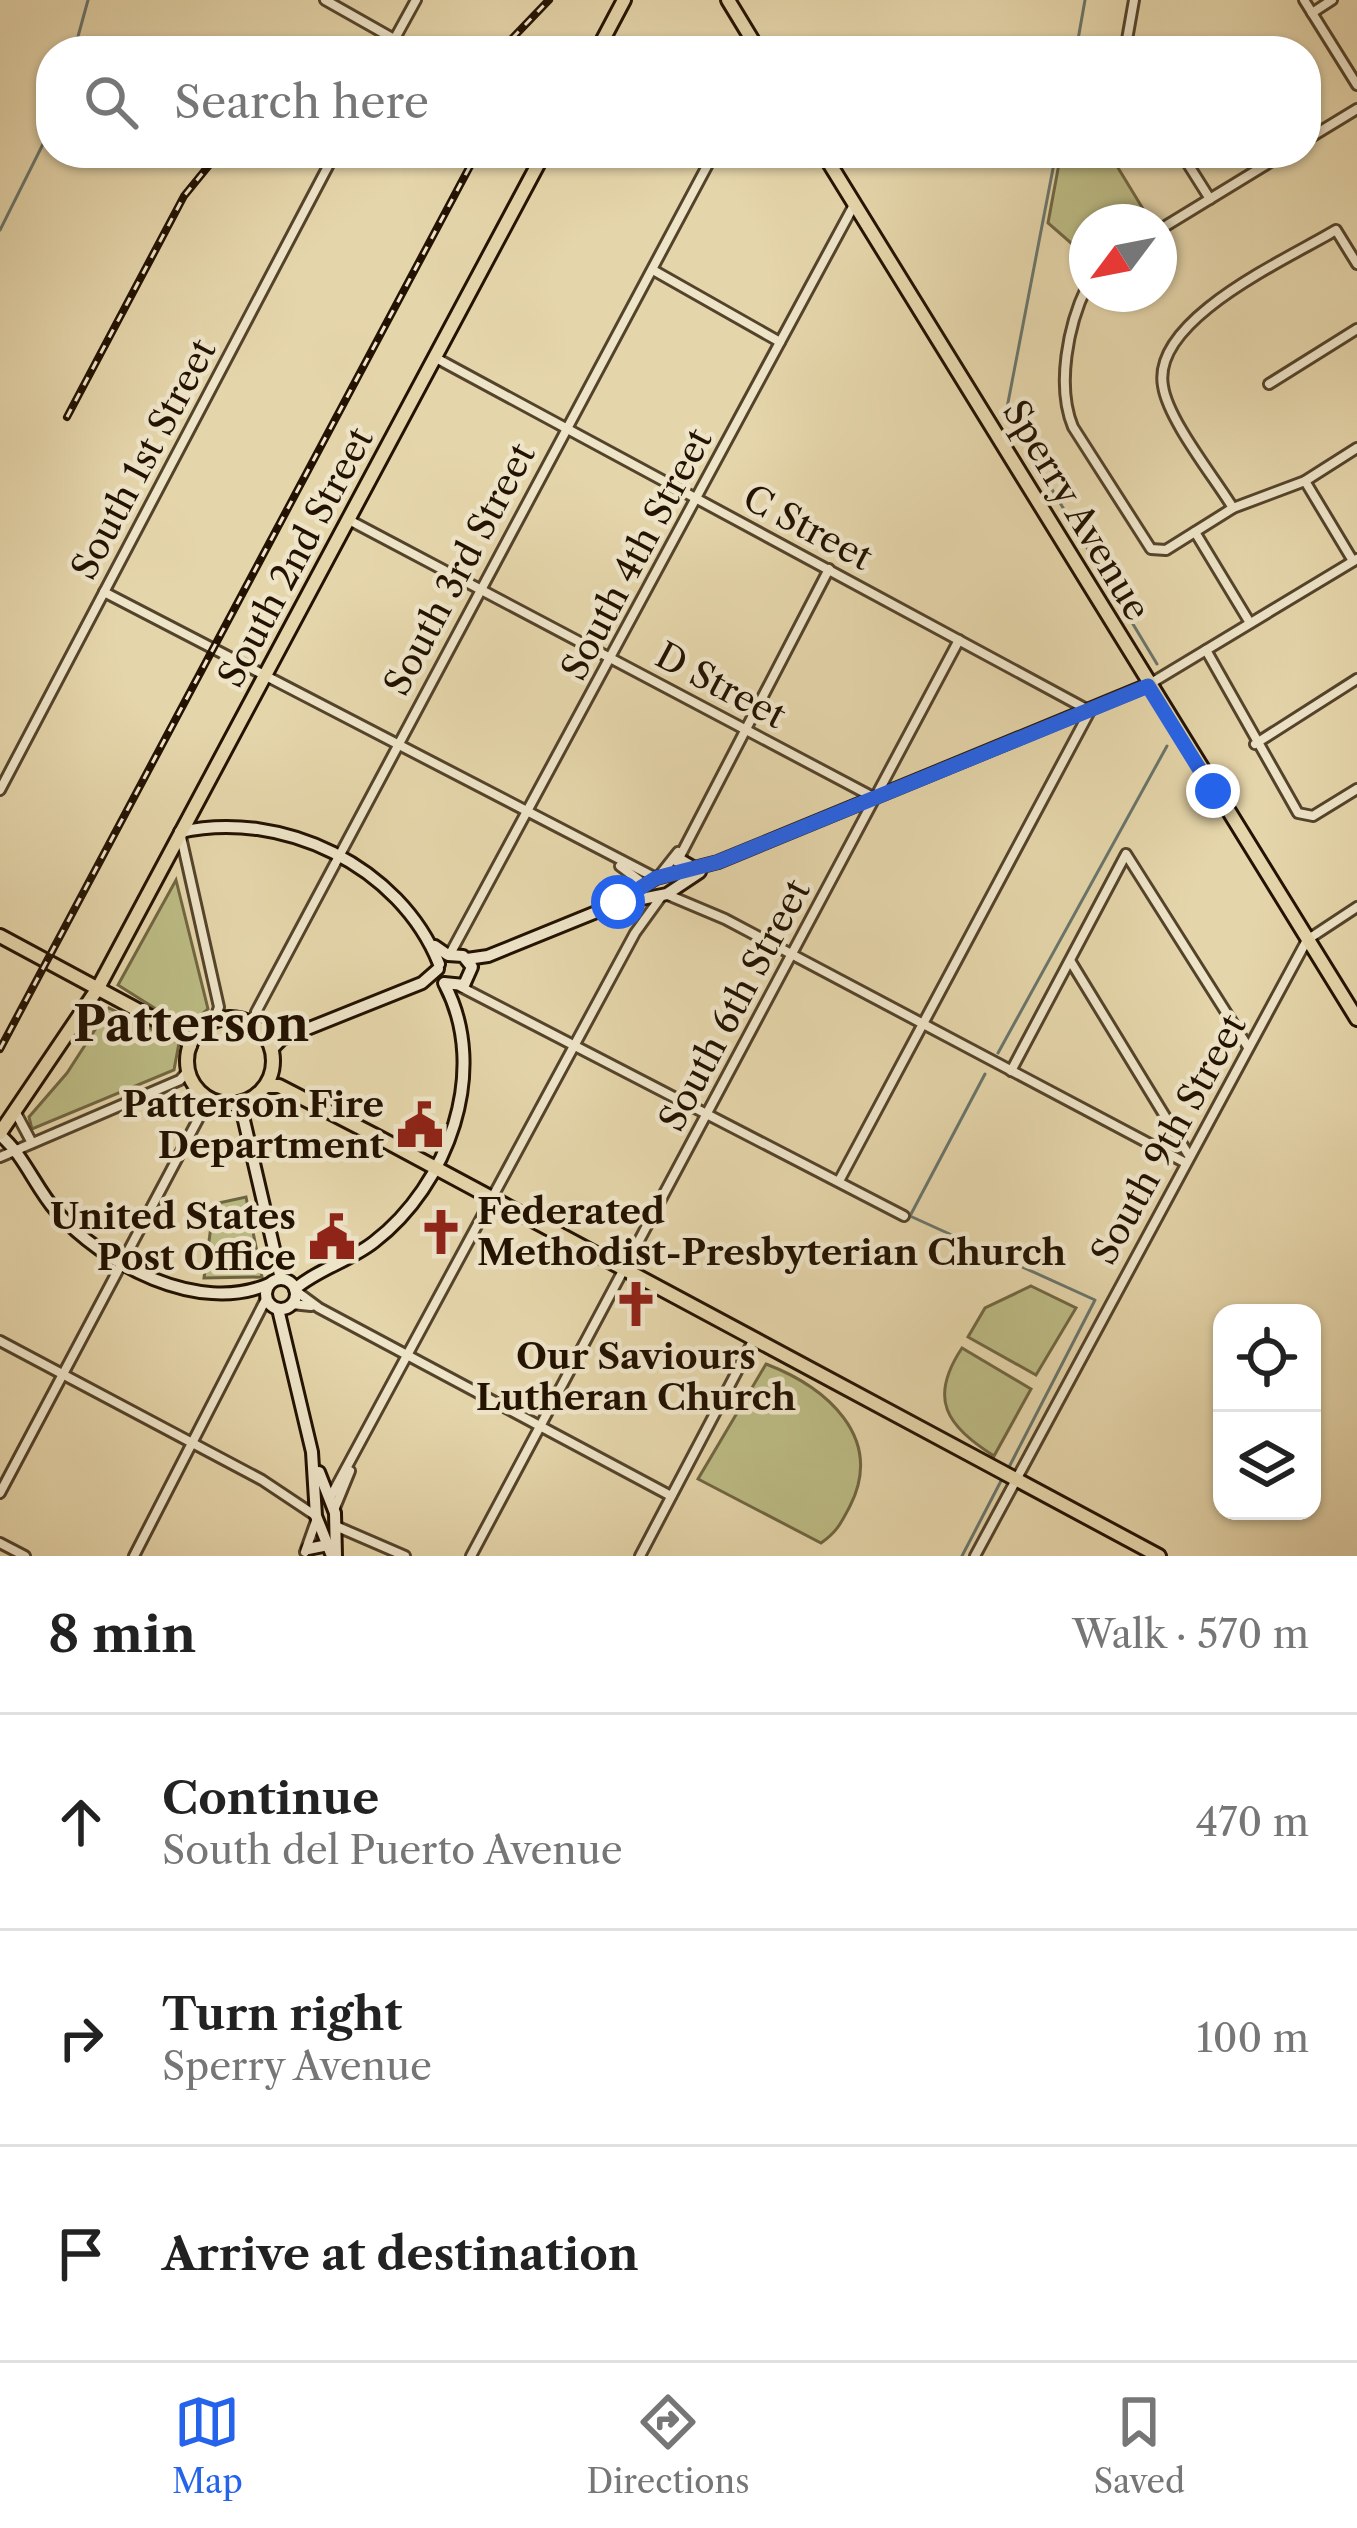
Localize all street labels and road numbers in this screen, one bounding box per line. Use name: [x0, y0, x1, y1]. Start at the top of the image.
street label: South 1st Street: [61, 331, 225, 587]
street label: Sperry Avenue: [994, 392, 1160, 628]
street label: South 2nd Street: [208, 420, 382, 694]
street label: South 4th Street: [551, 421, 721, 687]
street label: South 3rd Street: [374, 435, 544, 702]
street label: C Street: [736, 475, 880, 579]
street label: D Street: [649, 633, 794, 738]
street label: South 6th Street: [649, 871, 819, 1138]
street label: South 9th Street: [1081, 1006, 1255, 1272]

